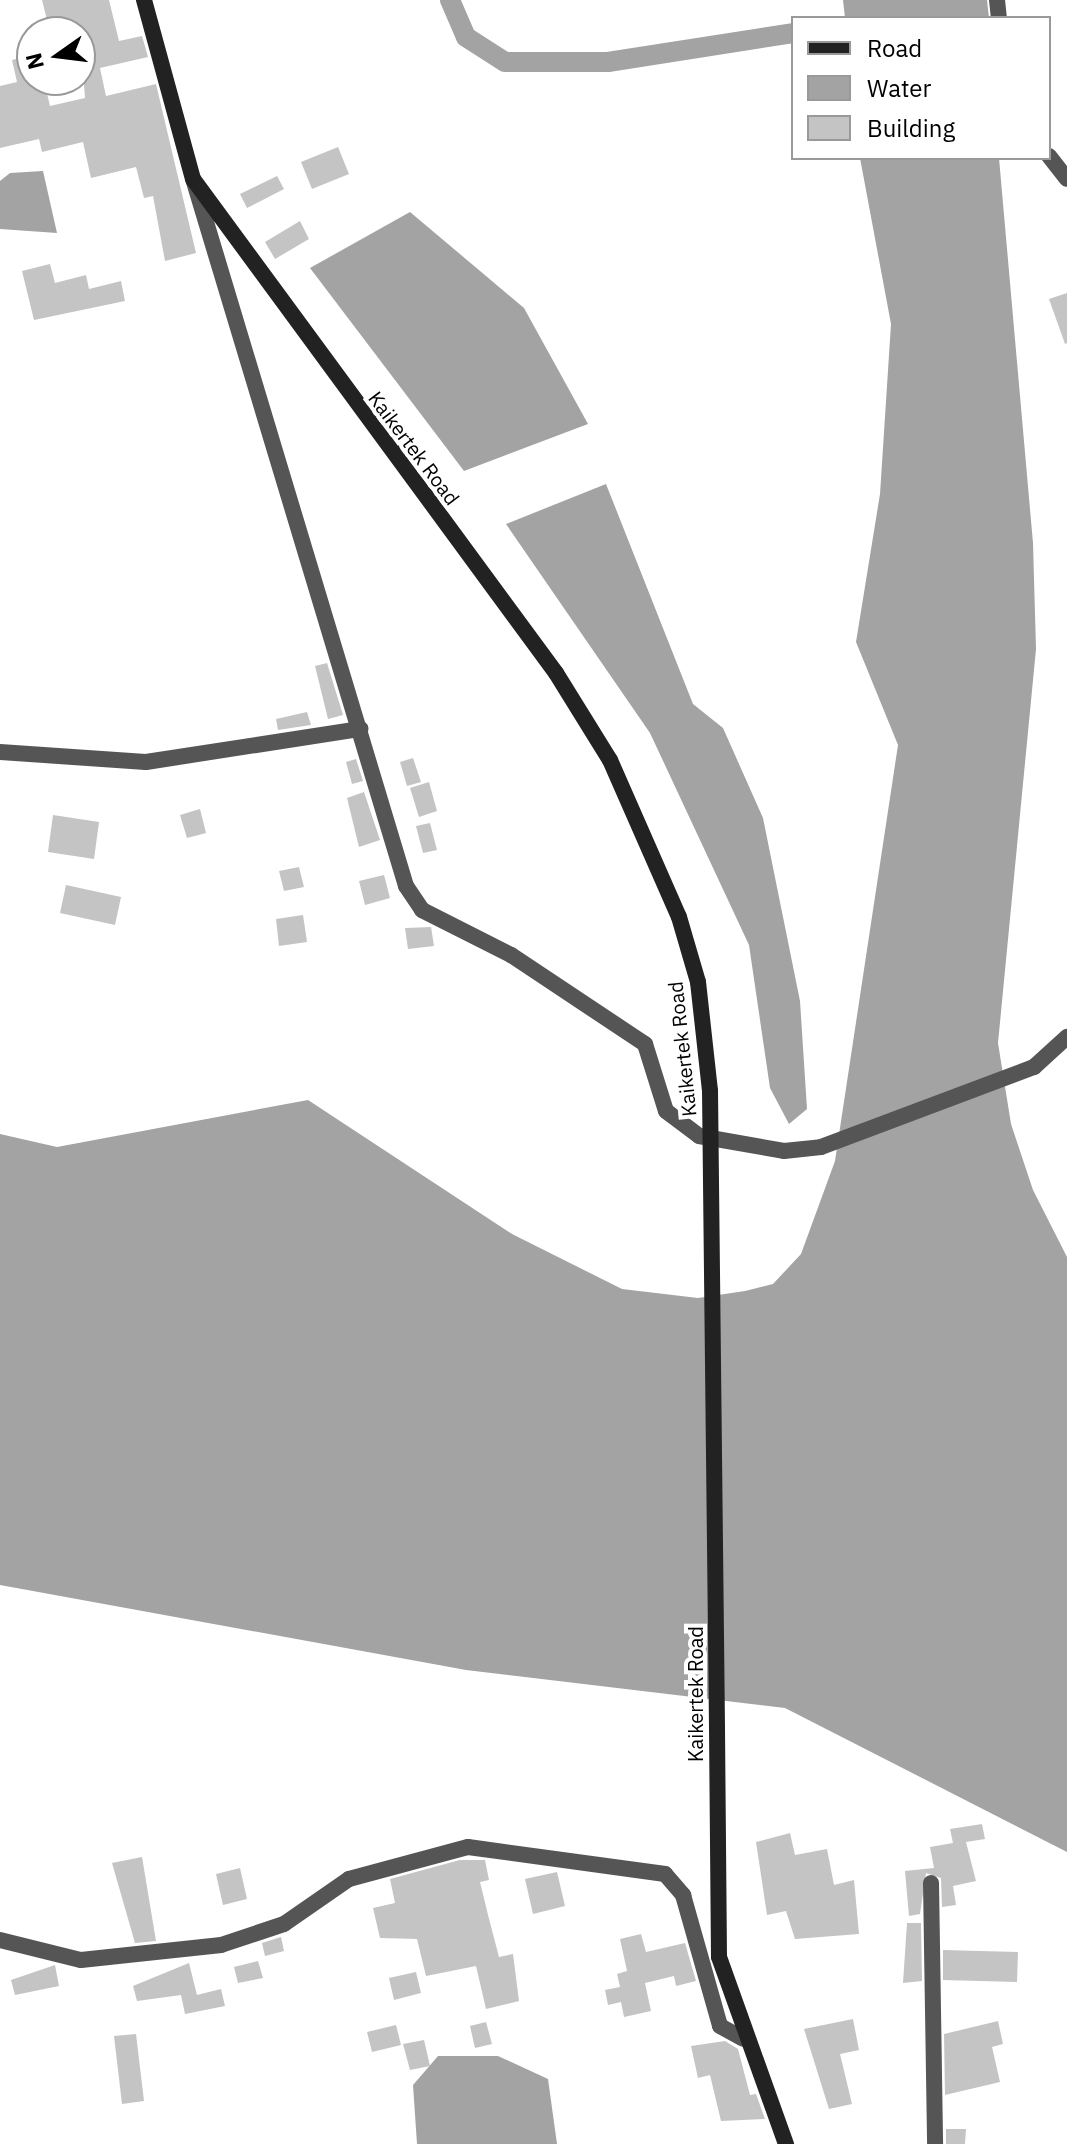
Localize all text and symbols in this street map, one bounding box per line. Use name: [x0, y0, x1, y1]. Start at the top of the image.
north arrow: [16, 16, 96, 96]
legend: [791, 16, 1051, 160]
text: Road: [867, 32, 922, 64]
text: N: [18, 50, 50, 73]
text: Water: [867, 72, 931, 104]
text: Building: [867, 112, 955, 144]
street label: Kaikertek Road: [364, 387, 464, 509]
street label: Kaikertek Road: [663, 980, 701, 1118]
street label: Kaikertek Road: [683, 1626, 707, 1762]

